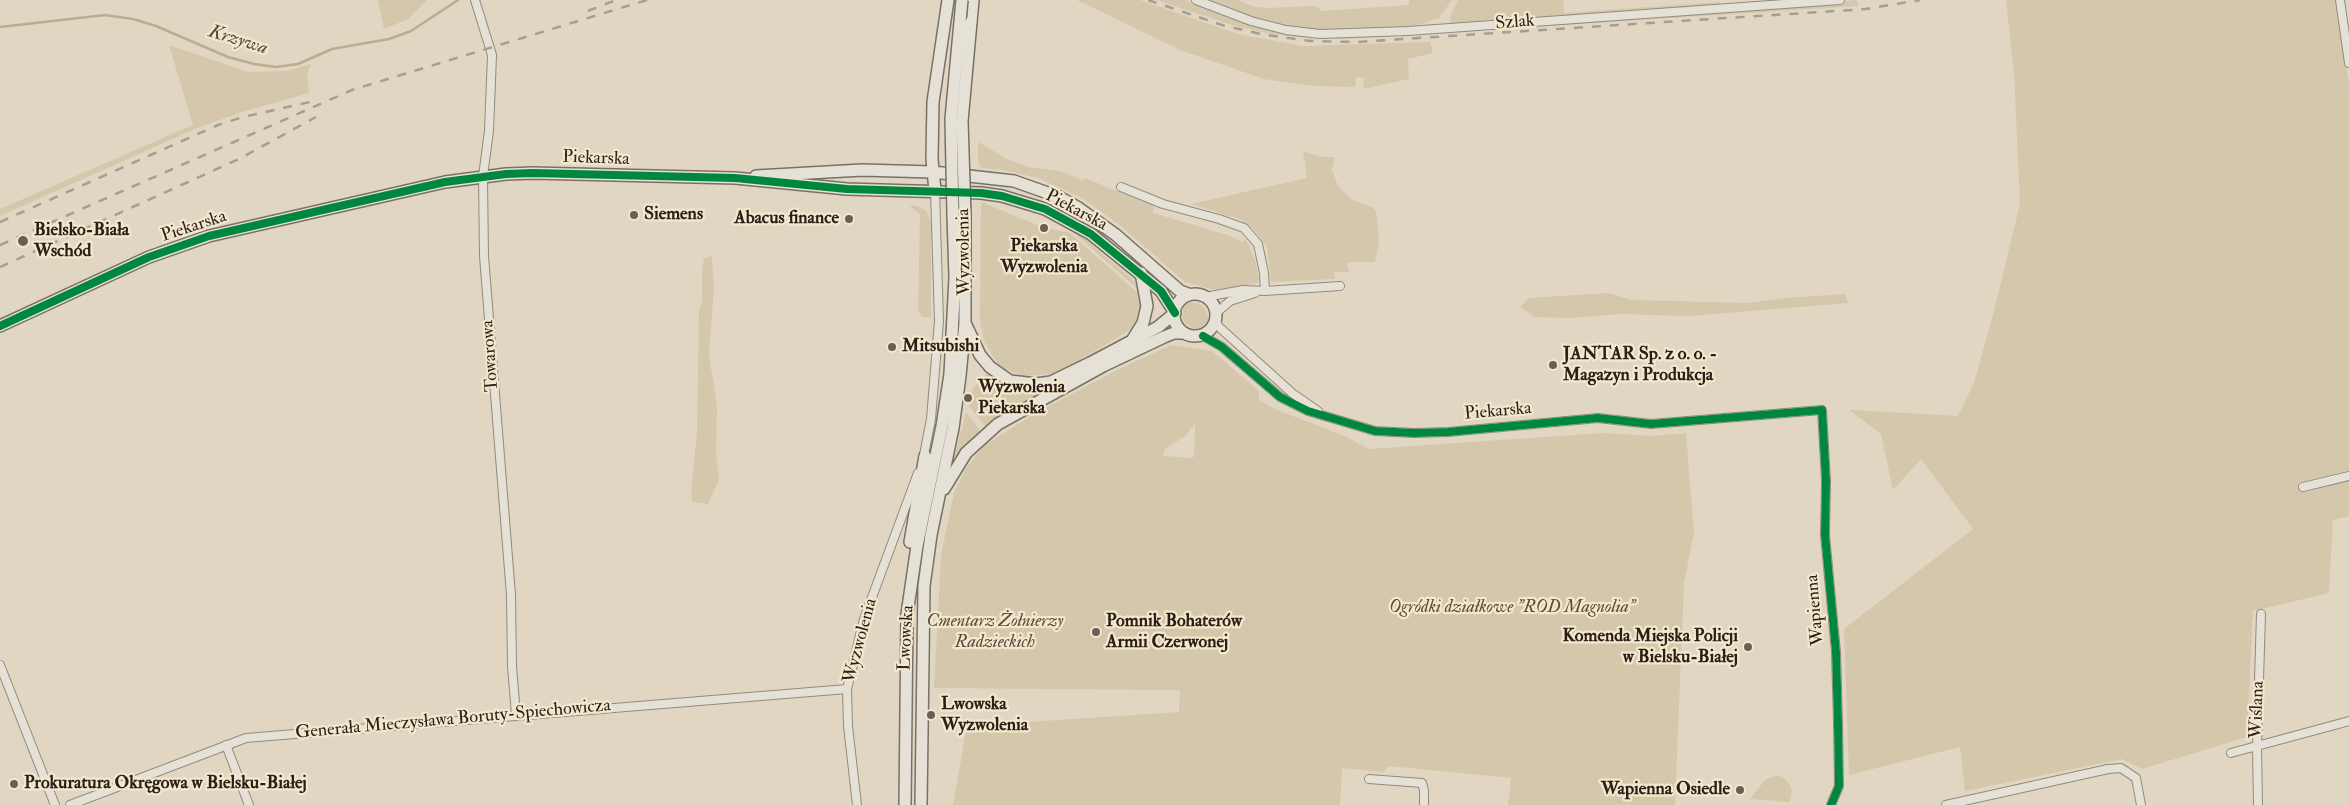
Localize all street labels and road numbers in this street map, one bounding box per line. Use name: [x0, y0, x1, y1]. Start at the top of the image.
street label: Szlak: [1494, 11, 1536, 35]
street label: Piekarska: [562, 147, 630, 171]
street label: Piekarska: [1041, 186, 1111, 236]
street label: Piekarska: [159, 206, 229, 248]
street label: Wyzwolenia: [953, 208, 977, 296]
street label: Towarowa: [478, 319, 504, 393]
street label: Piekarska: [1464, 398, 1532, 426]
street label: Wapienna: [1802, 574, 1830, 646]
street label: Wyzwolenia: [839, 596, 883, 686]
street label: Lwowska: [894, 605, 920, 671]
street label: Wiślana: [2246, 681, 2270, 739]
street label: Generała Mieczysława Boruty-Spiechowicza: [294, 695, 612, 745]

